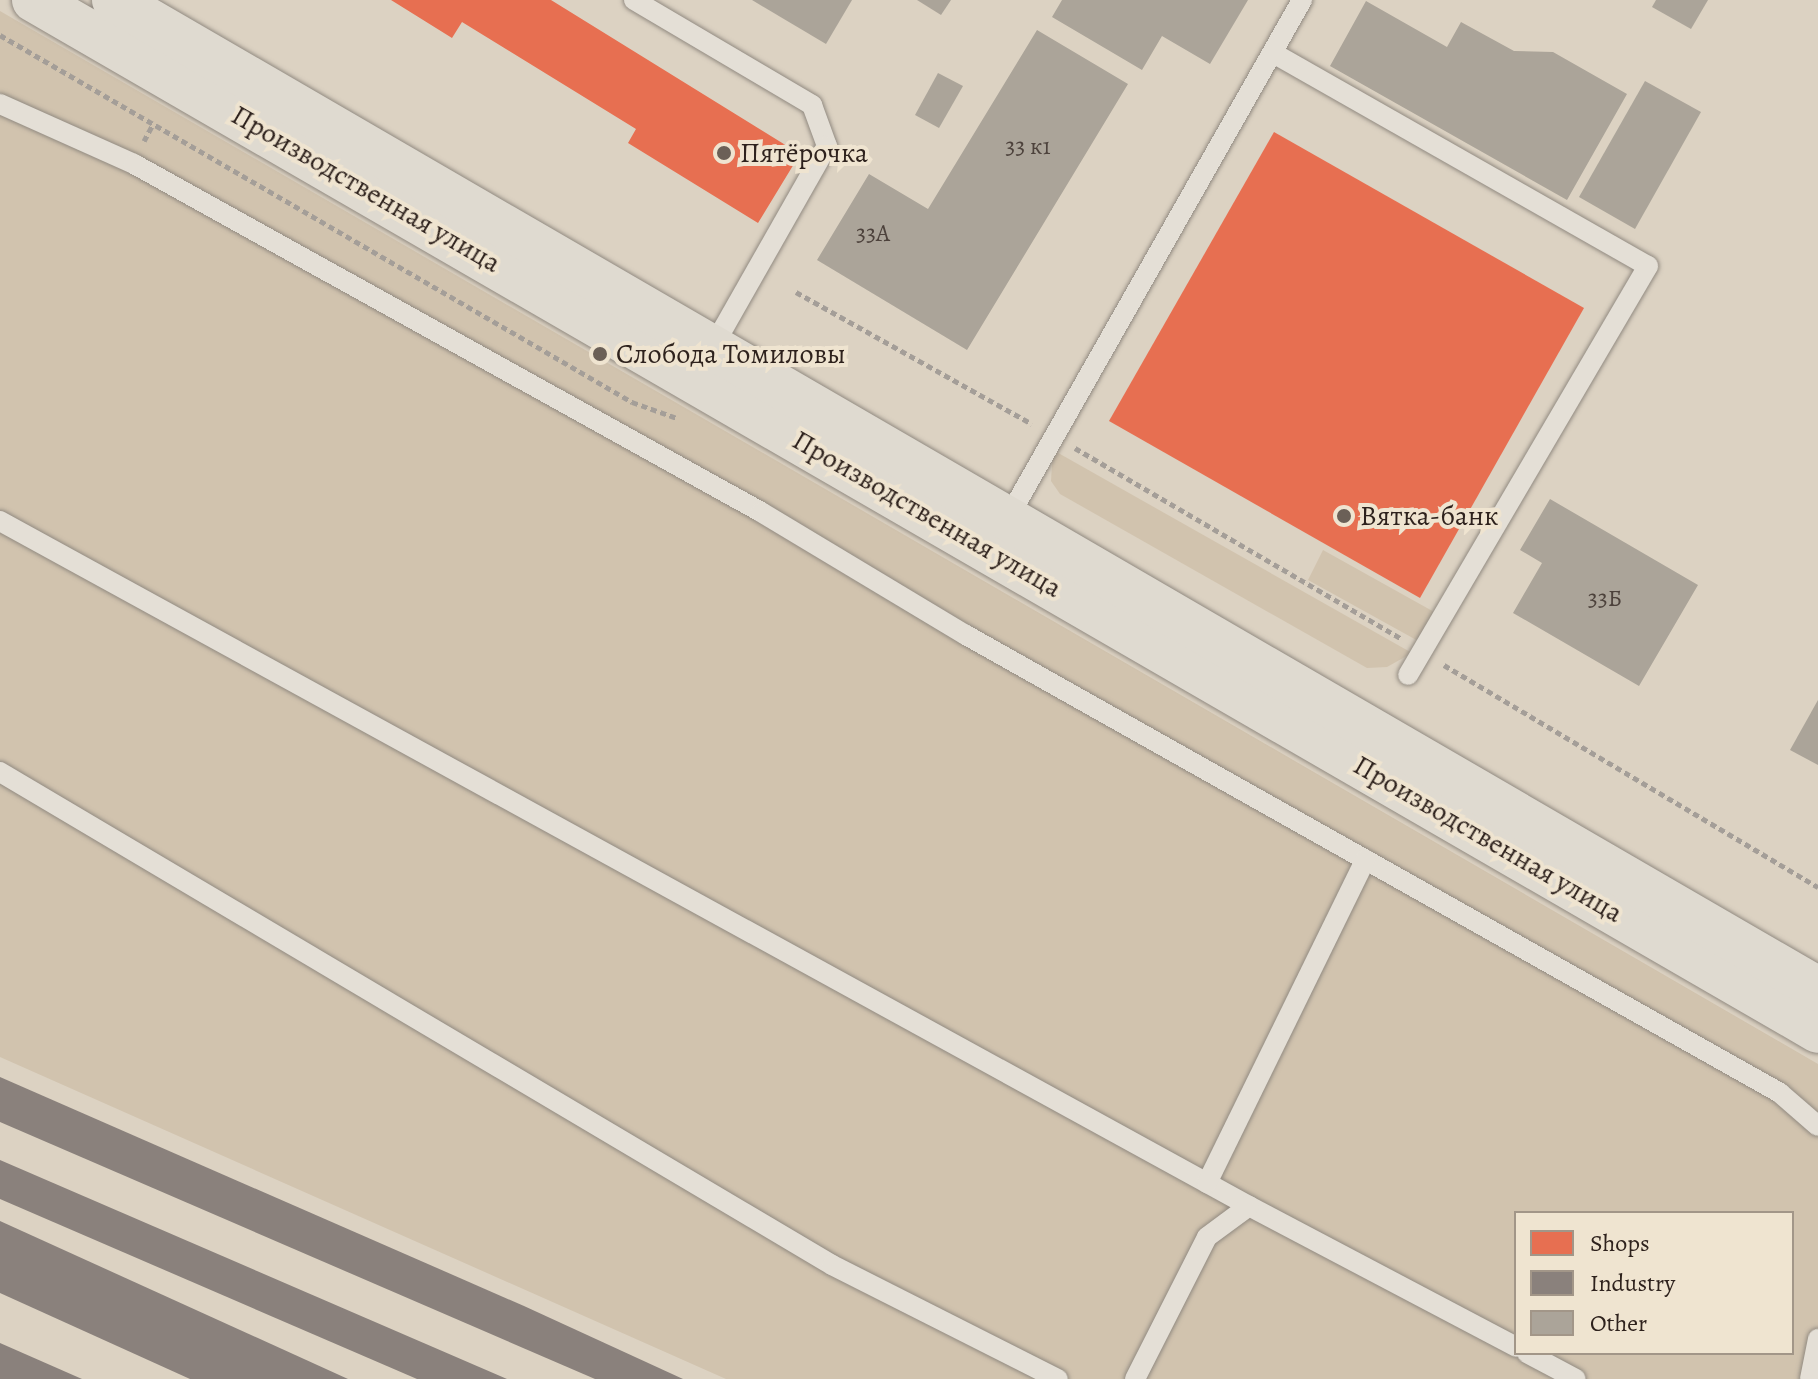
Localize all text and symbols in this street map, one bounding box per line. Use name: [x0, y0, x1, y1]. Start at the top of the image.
street label: Производственная улица: [225, 98, 507, 280]
house number: 33 к1: [1005, 133, 1051, 161]
place label: Пятёрочка: [740, 136, 868, 170]
marker: Пятёрочка: [715, 144, 733, 162]
house number: 33А: [856, 220, 890, 248]
place label: Слобода Томиловы: [616, 337, 846, 371]
marker: Слобода Томиловы: [591, 345, 609, 363]
street label: Производственная улица: [786, 423, 1068, 605]
place label: Вятка-банк: [1360, 499, 1499, 533]
marker: Вятка-банк: [1335, 507, 1353, 525]
house number: 33Б: [1588, 585, 1622, 613]
street label: Производственная улица: [1347, 748, 1629, 930]
legend: [1514, 1211, 1794, 1355]
text: Shops: [1590, 1227, 1650, 1259]
text: Industry: [1590, 1267, 1675, 1299]
text: Other: [1590, 1307, 1647, 1339]

